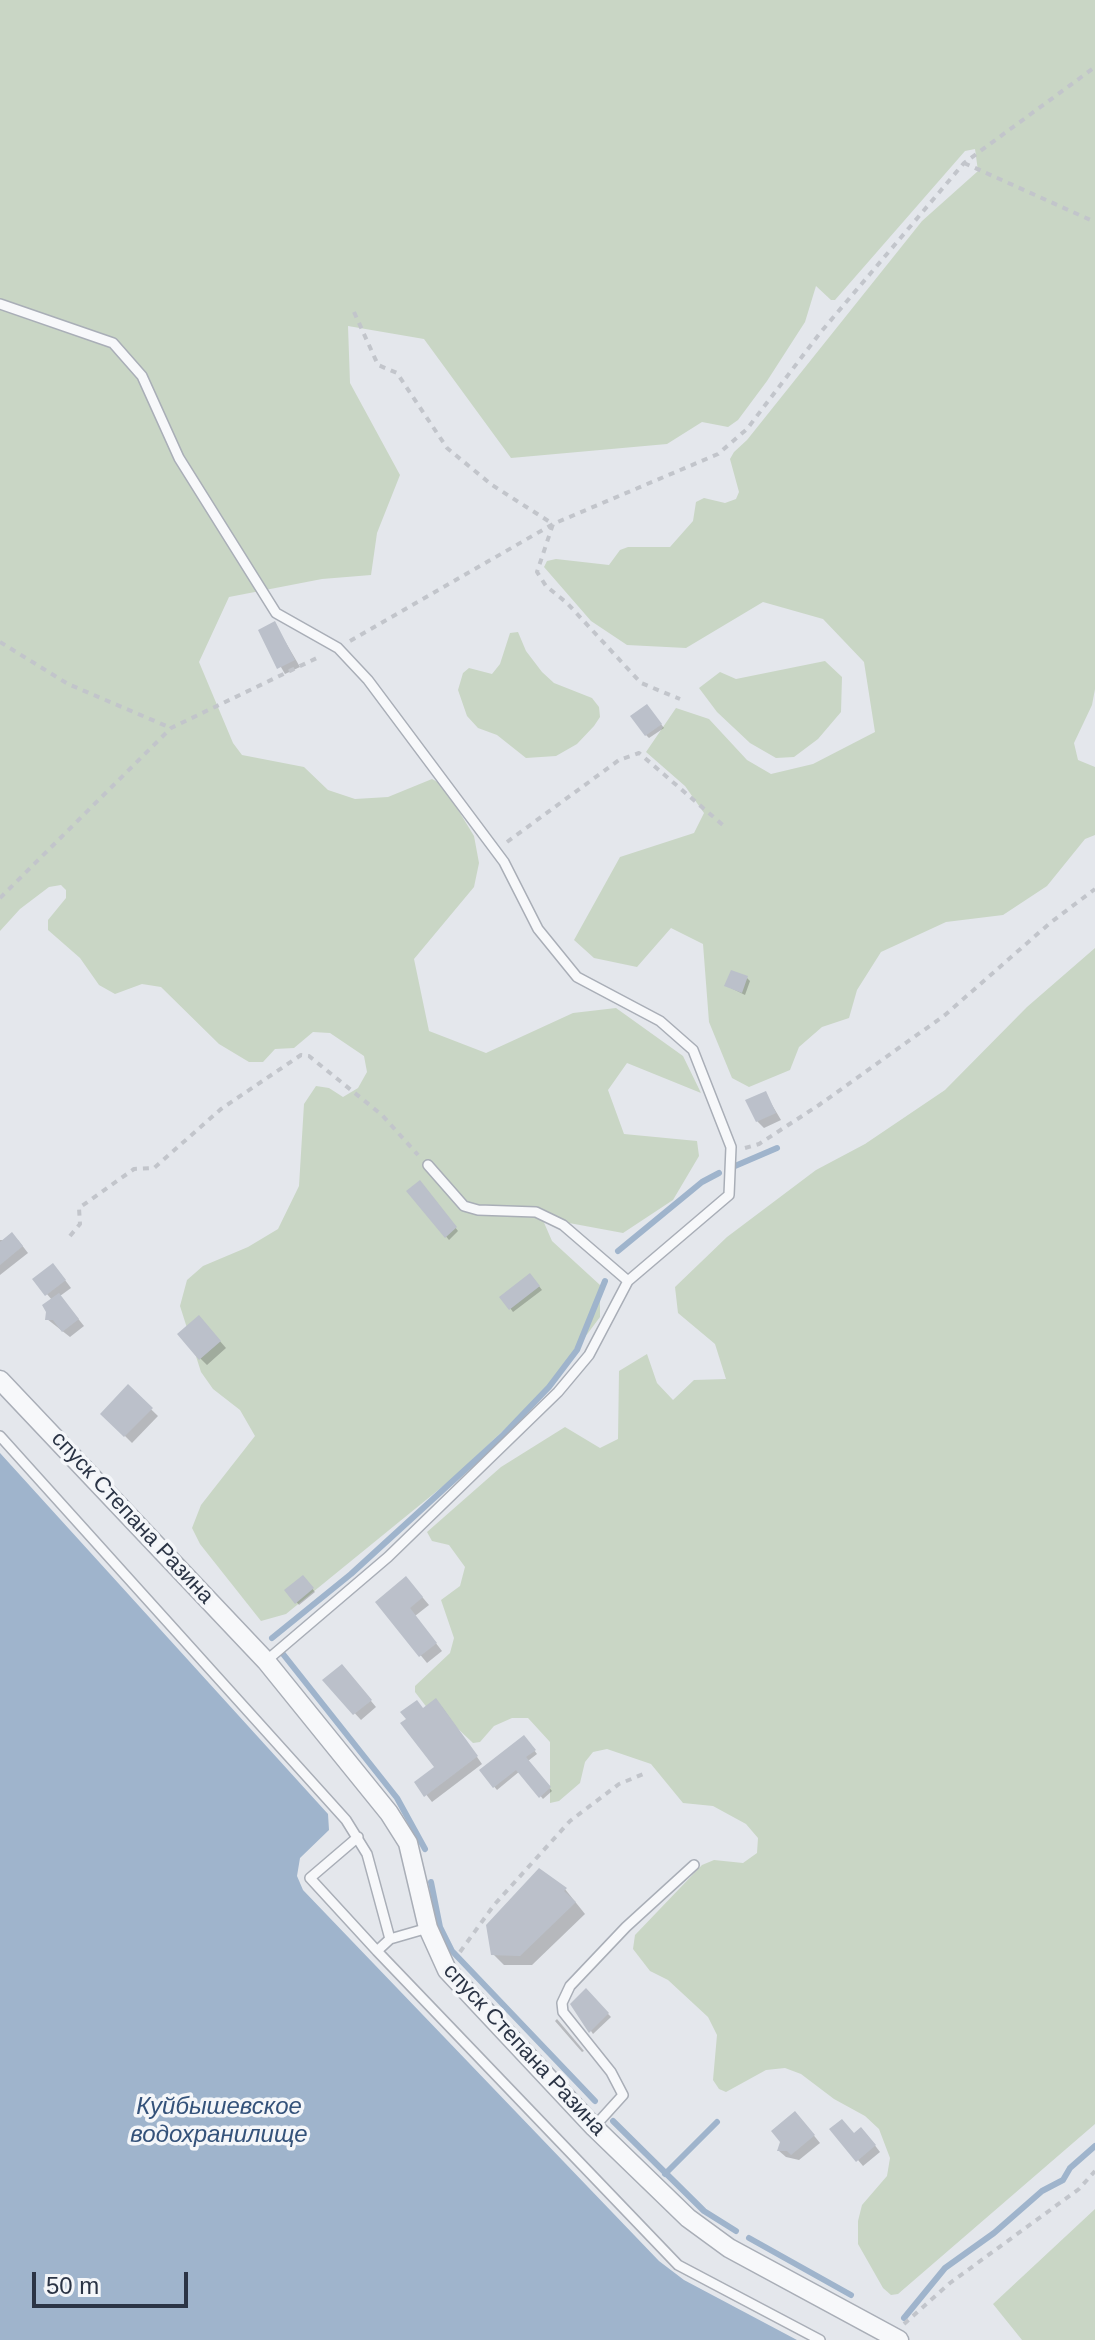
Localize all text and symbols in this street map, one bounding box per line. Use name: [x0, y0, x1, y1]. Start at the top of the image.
street label: спуск Степана Разина: [45, 1426, 219, 1610]
street label: спуск Степана Разина: [437, 1958, 611, 2142]
water label: Куйбышевское водохранилище: [130, 2093, 308, 2149]
scale bar: [36, 2256, 192, 2306]
text: 50 m: [46, 2272, 99, 2299]

